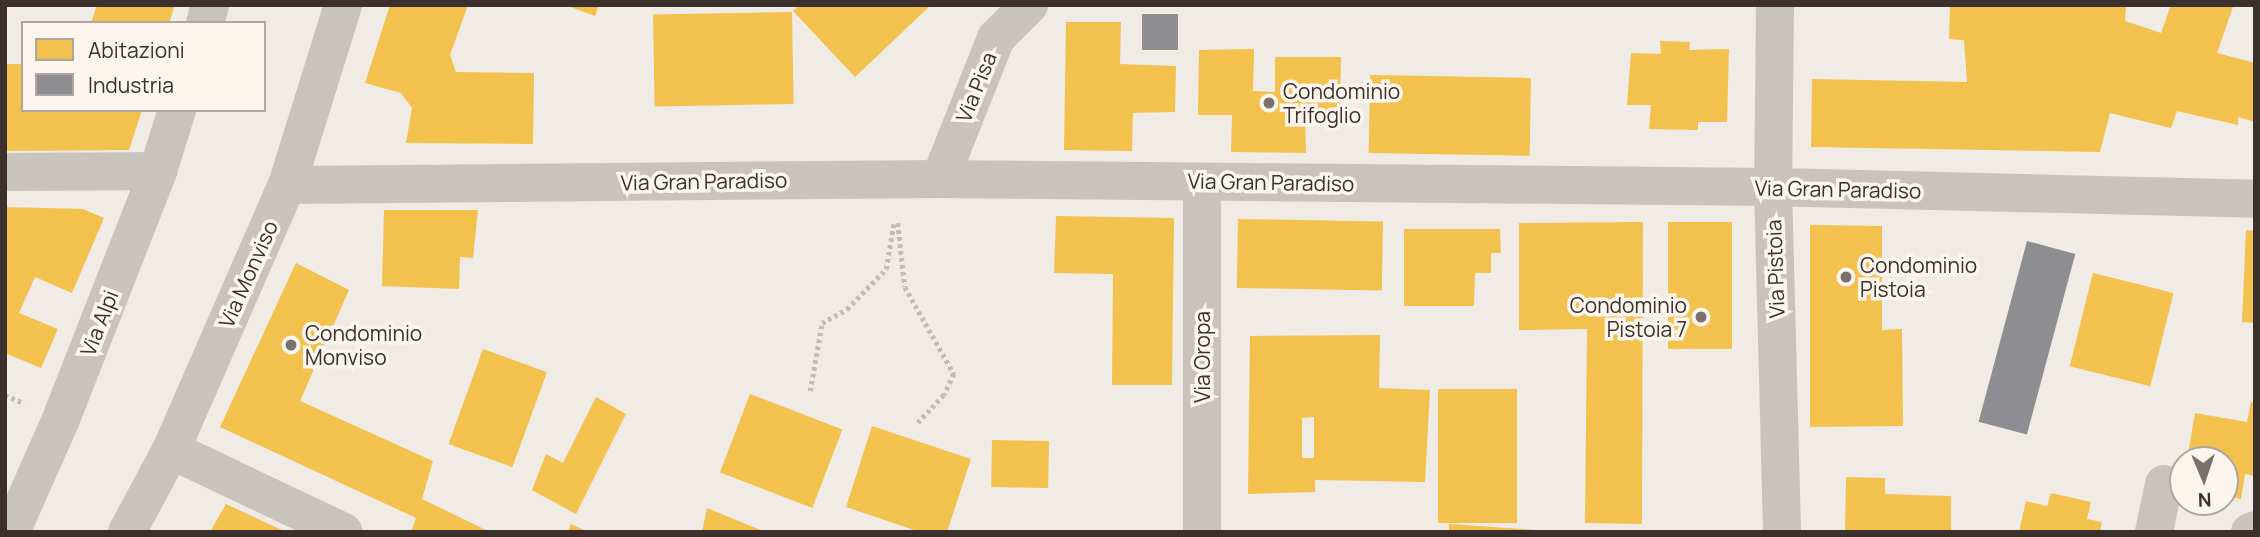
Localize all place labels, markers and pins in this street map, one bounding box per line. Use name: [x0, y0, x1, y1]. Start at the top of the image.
place label: Condominio Trifoglio: [1283, 78, 1400, 128]
marker: Condominio Trifoglio: [1261, 95, 1277, 111]
place label: Condominio Pistoia: [1860, 252, 1977, 302]
marker: Condominio Pistoia: [1838, 269, 1854, 285]
place label: Condominio Pistoia 7: [1570, 292, 1687, 342]
marker: Condominio Pistoia 7: [1693, 309, 1709, 325]
place label: Condominio Monviso: [305, 320, 422, 370]
marker: Condominio Monviso: [283, 337, 299, 353]

